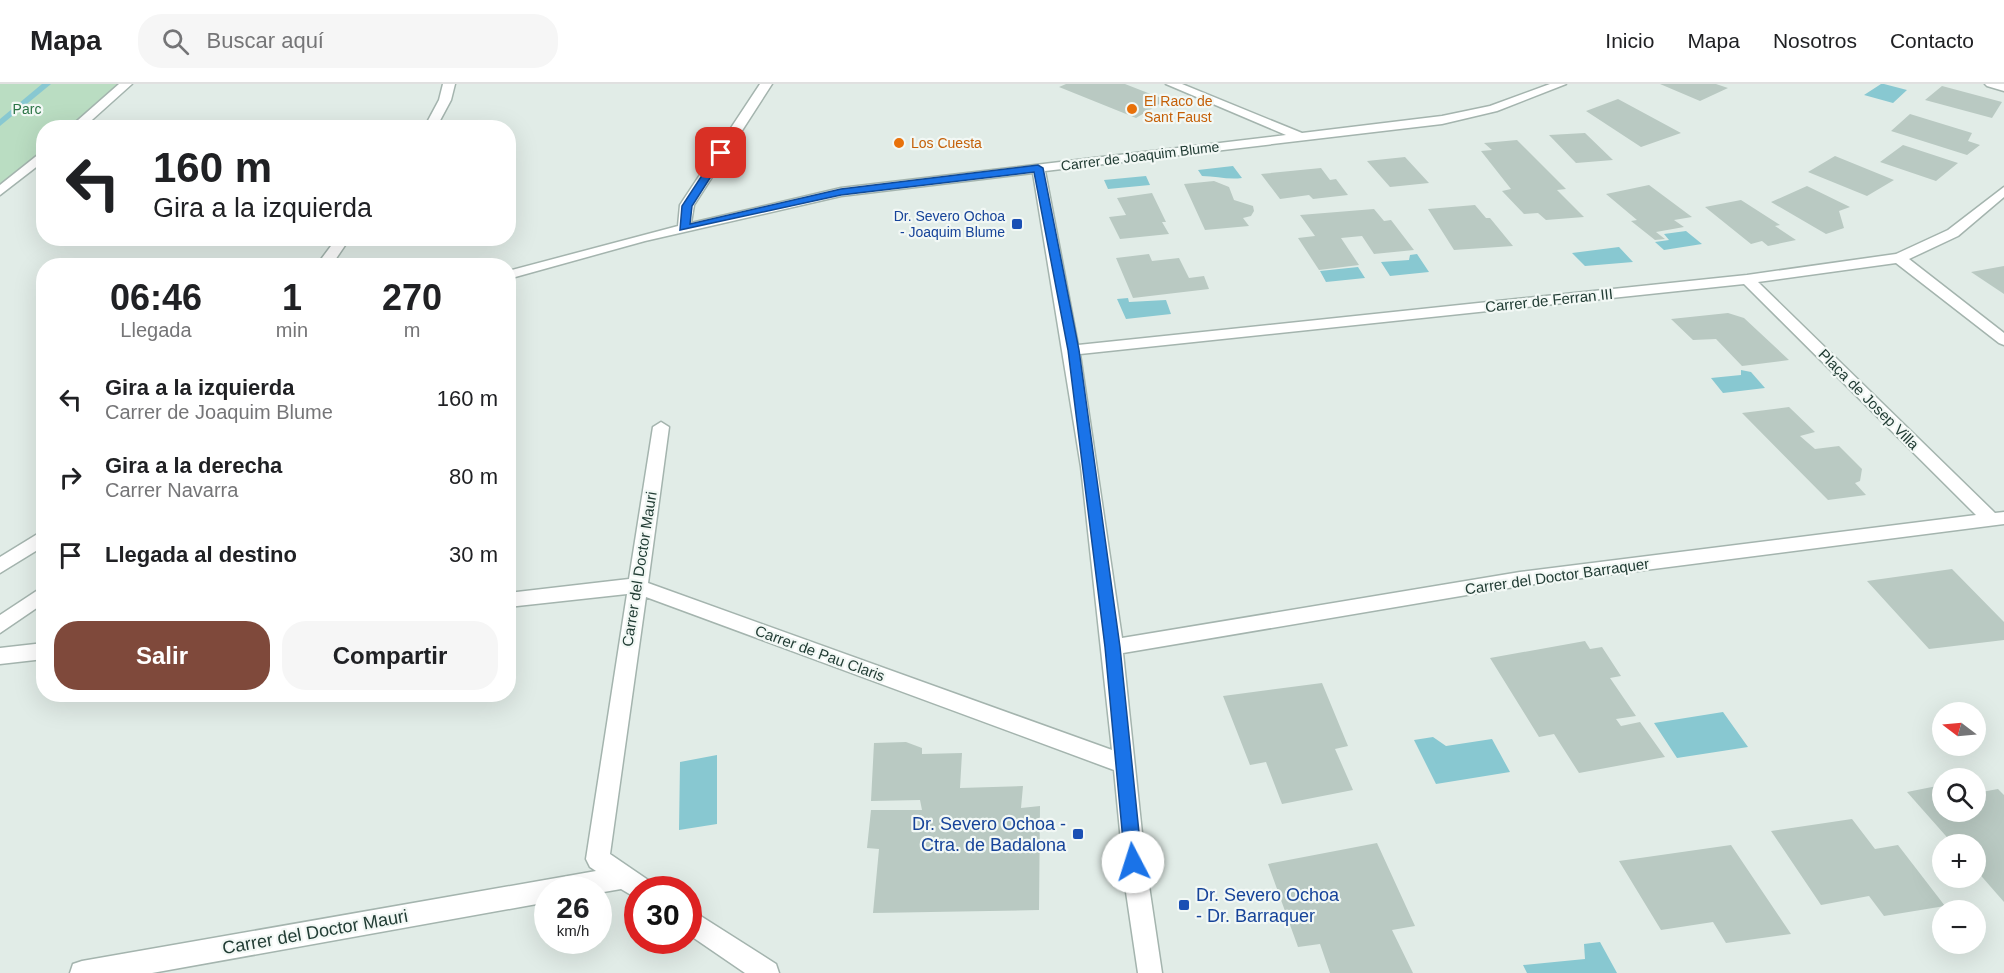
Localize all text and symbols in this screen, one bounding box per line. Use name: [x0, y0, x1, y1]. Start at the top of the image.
search box: [138, 14, 558, 68]
text: Mapa: [30, 25, 102, 56]
icon: search: [159, 25, 192, 58]
text: Buscar aquí: [207, 28, 324, 53]
text: Inicio: [1605, 29, 1654, 52]
text: Mapa: [1687, 29, 1740, 52]
text: Nosotros: [1773, 29, 1857, 52]
text: Contacto: [1890, 29, 1974, 52]
place label: El Raco de Sant Faust: [1144, 93, 1213, 125]
park label: Parc: [13, 101, 41, 117]
marker: El Raco de Sant Faust: [1125, 102, 1139, 116]
pin: [695, 127, 746, 178]
place label: Los Cuesta: [911, 135, 982, 151]
icon: arrive: [704, 136, 737, 169]
marker: Los Cuesta: [892, 136, 906, 150]
street label: Carrer de Joaquim Blume: [1060, 138, 1220, 174]
icon: left: [54, 144, 132, 222]
text: 160 m: [153, 144, 272, 191]
text: Gira a la izquierda: [153, 193, 372, 223]
place label: Dr. Severo Ochoa - Joaquim Blume: [894, 208, 1005, 240]
marker: Dr. Severo Ochoa - Joaquim Blume: [1010, 217, 1024, 231]
text: 06:46: [110, 277, 202, 318]
text: 1: [282, 277, 302, 318]
text: 270: [382, 277, 442, 318]
street label: Carrer de Ferran III: [1484, 285, 1614, 315]
text: Llegada: [120, 319, 192, 341]
text: min: [276, 319, 308, 341]
text: m: [404, 319, 420, 341]
street label: Plaça de Josep Villa: [1815, 345, 1923, 453]
text: Gira a la izquierda: [105, 375, 295, 400]
icon: left: [54, 383, 87, 416]
text: 160 m: [437, 386, 498, 411]
text: Carrer de Joaquim Blume: [105, 401, 333, 423]
text: Gira a la derecha: [105, 453, 282, 478]
icon: right: [54, 461, 87, 494]
text: 80 m: [449, 464, 498, 489]
text: Carrer Navarra: [105, 479, 238, 501]
street label: Carrer del Doctor Mauri: [618, 490, 660, 648]
icon: arrive: [54, 539, 87, 572]
text: Llegada al destino: [105, 542, 297, 567]
text: 30 m: [449, 542, 498, 567]
street label: Carrer del Doctor Barraquer: [1464, 555, 1650, 597]
button: Salir: [54, 621, 270, 690]
button: Compartir: [282, 621, 498, 690]
street label: Carrer de Pau Claris: [753, 622, 887, 684]
north arrow: [1932, 702, 1986, 756]
map controls: [1932, 702, 1986, 954]
button: search: [1932, 768, 1986, 822]
place label: Dr. Severo Ochoa - Ctra. de Badalona: [912, 814, 1067, 855]
marker: Dr. Severo Ochoa - Ctra. de Badalona: [1071, 827, 1085, 841]
position arrow: [1101, 830, 1165, 894]
button: +: [1932, 834, 1986, 888]
speed limit sign: 30: [624, 876, 702, 954]
place label: Dr. Severo Ochoa - Dr. Barraquer: [1196, 885, 1340, 926]
text: 26: [556, 891, 590, 924]
marker: Dr. Severo Ochoa - Dr. Barraquer: [1177, 898, 1191, 912]
button: −: [1932, 900, 1986, 954]
street label: Carrer del Doctor Mauri: [221, 906, 409, 958]
text: km/h: [557, 922, 589, 939]

